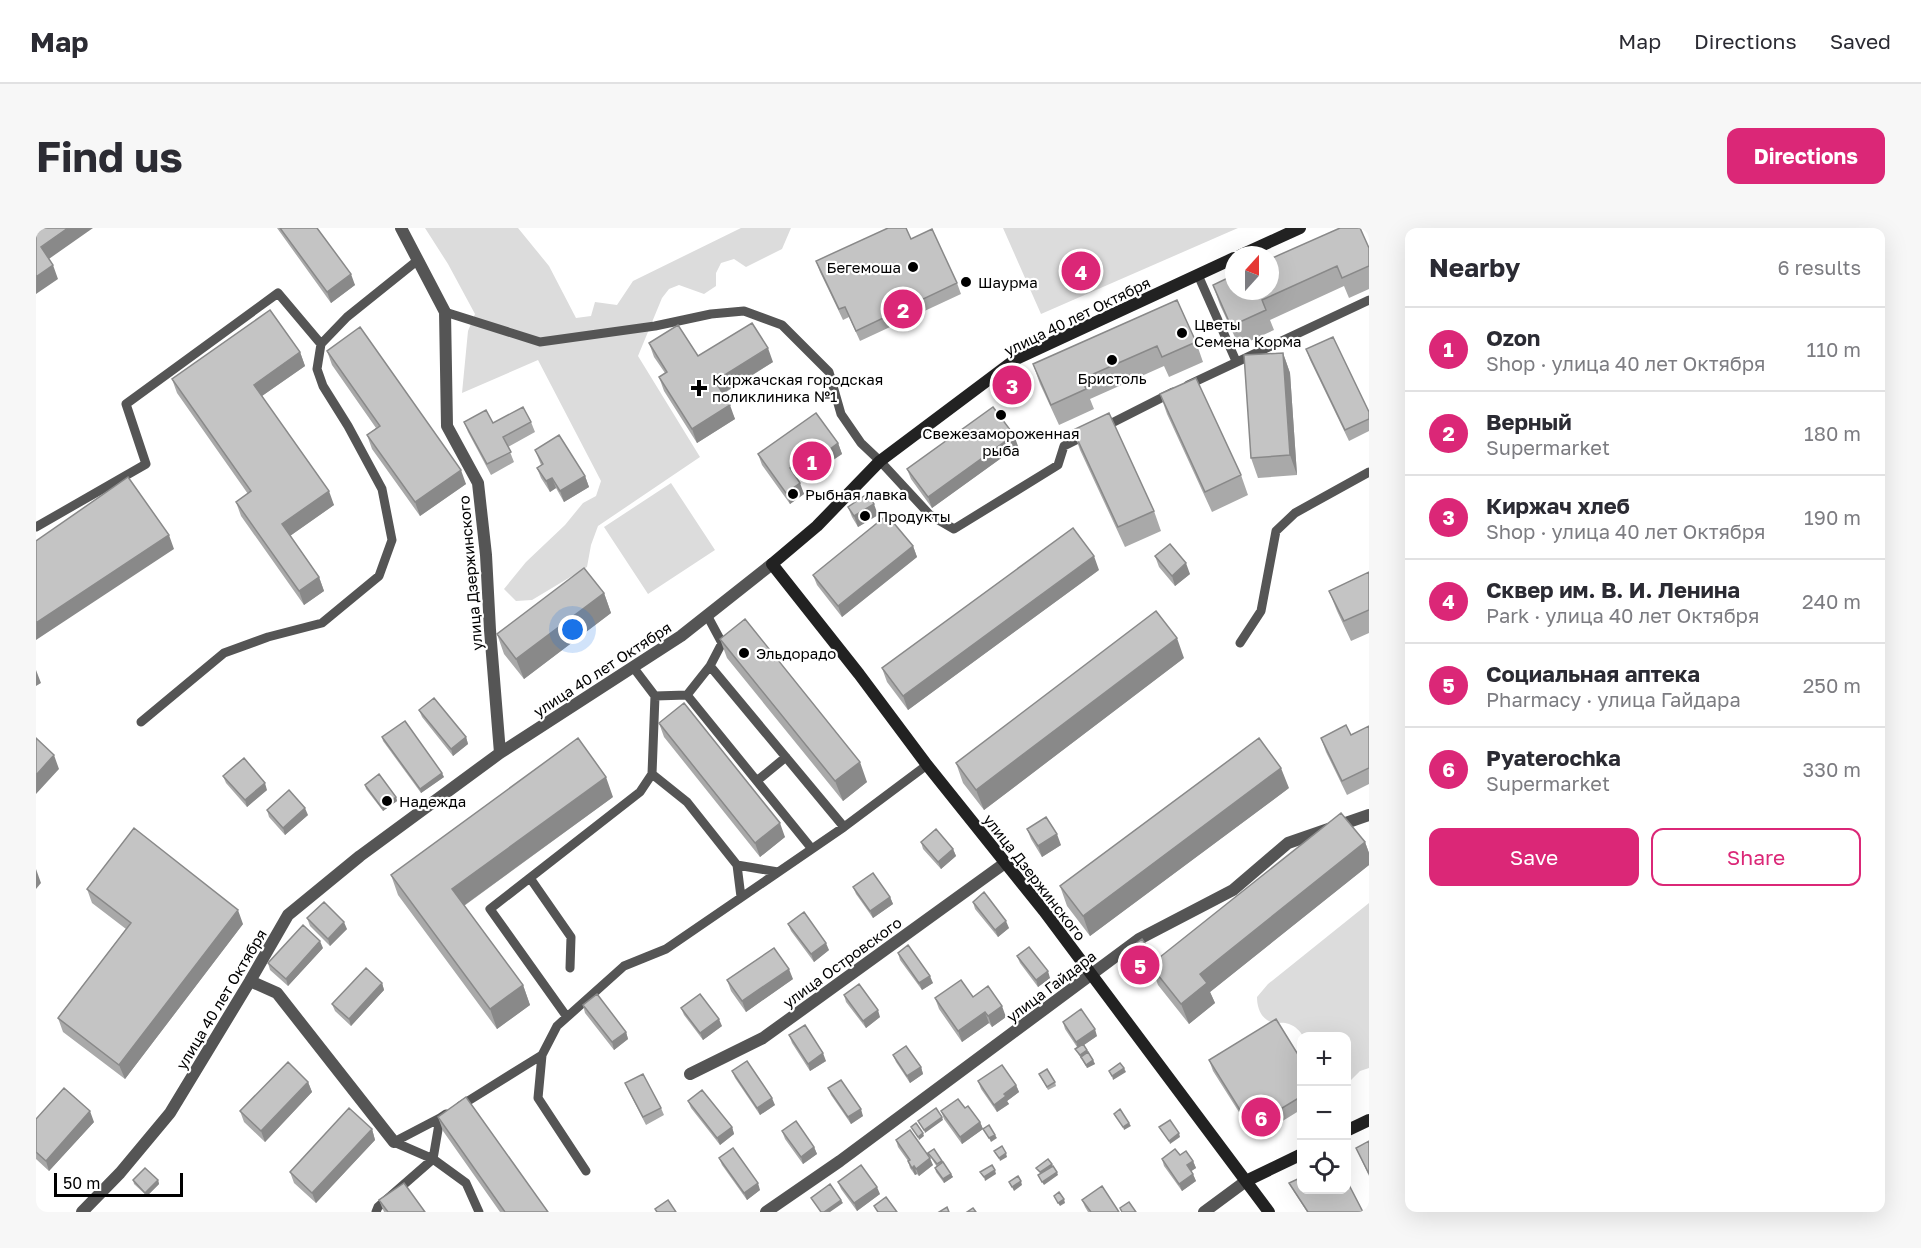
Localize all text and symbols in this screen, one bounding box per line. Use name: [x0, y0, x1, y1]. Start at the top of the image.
text: Map: [30, 25, 88, 58]
text: Map: [1618, 28, 1661, 54]
text: Directions: [1694, 28, 1797, 54]
text: Saved: [1830, 28, 1891, 54]
button: Directions: [1727, 128, 1885, 184]
text: Find us: [36, 131, 183, 181]
north arrow: [1225, 246, 1279, 300]
pin: 4: [1062, 248, 1100, 294]
text: Nearby: [1429, 252, 1520, 283]
text: 6 results: [1777, 255, 1861, 279]
place label: Бегемоша: [826, 258, 901, 276]
marker: Бегемоша: [906, 260, 920, 274]
place label: Шаурма: [978, 273, 1038, 291]
street label: улица 40 лет Октября: [1001, 273, 1153, 359]
marker: Шаурма: [959, 275, 973, 289]
pin: 2: [884, 286, 922, 332]
place label: Цветы Семена Корма: [1194, 315, 1301, 350]
text: Ozon: [1486, 324, 1540, 351]
marker: Цветы Семена Корма: [1175, 326, 1189, 340]
text: 1: [1443, 337, 1454, 361]
text: 110 m: [1807, 337, 1861, 361]
text: Shop · улица 40 лет Октября: [1486, 351, 1765, 375]
marker: Бристоль: [1105, 353, 1119, 367]
pin: 3: [992, 362, 1032, 408]
place label: Бристоль: [1077, 369, 1147, 387]
place label: Киржачская городская поликлиника №1: [712, 370, 883, 405]
marker: Киржачская городская поликлиника №1: [690, 379, 708, 397]
marker: Свежезамороженная рыба: [994, 408, 1008, 422]
text: Верный: [1486, 408, 1572, 435]
text: 2: [1442, 421, 1455, 445]
text: 180 m: [1804, 421, 1861, 445]
place label: Свежезамороженная рыба: [922, 424, 1080, 459]
text: Supermarket: [1486, 435, 1610, 459]
pin: 1: [792, 438, 832, 484]
place label: Рыбная лавка: [805, 485, 907, 503]
marker: Рыбная лавка: [786, 487, 800, 501]
text: Киржач хлеб: [1486, 492, 1630, 519]
street label: улица Дзержинского: [454, 495, 486, 651]
text: 3: [1442, 505, 1455, 529]
text: 190 m: [1804, 505, 1861, 529]
place label: Продукты: [877, 507, 951, 525]
marker: Продукты: [858, 509, 872, 523]
text: Shop · улица 40 лет Октября: [1486, 519, 1765, 543]
text: Сквер им. В. И. Ленина: [1486, 576, 1740, 603]
text: 4: [1442, 589, 1455, 613]
text: 240 m: [1802, 589, 1861, 613]
text: Park · улица 40 лет Октября: [1486, 603, 1759, 627]
your location: [558, 615, 587, 644]
street label: улица 40 лет Октября: [530, 618, 674, 720]
place label: Эльдорадо: [756, 644, 836, 662]
marker: Эльдорадо: [737, 646, 751, 660]
text: Социальная аптека: [1486, 660, 1700, 687]
text: 5: [1442, 673, 1455, 697]
text: 250 m: [1803, 673, 1861, 697]
text: Pharmacy · улица Гайдара: [1486, 687, 1741, 711]
text: Pyaterochka: [1486, 744, 1621, 771]
text: 6: [1442, 757, 1455, 781]
text: 330 m: [1803, 757, 1861, 781]
text: Supermarket: [1486, 771, 1610, 795]
place label: Надежда: [399, 792, 466, 810]
marker: Надежда: [380, 794, 394, 808]
street label: улица Дзержинского: [980, 810, 1090, 944]
button: Save: [1429, 828, 1639, 886]
button: Share: [1651, 828, 1861, 886]
street label: улица Островского: [779, 913, 905, 1011]
street label: улица 40 лет Октября: [172, 926, 270, 1072]
pin: 5: [1120, 942, 1160, 988]
street label: улица Гайдара: [1003, 946, 1099, 1026]
map controls: [1297, 1032, 1351, 1194]
button: +: [1297, 1032, 1351, 1086]
button: −: [1297, 1086, 1351, 1140]
pin: 6: [1242, 1094, 1280, 1140]
button: locate: [1297, 1140, 1351, 1194]
scale bar: [54, 1170, 183, 1198]
text: 50 m: [63, 1173, 100, 1193]

